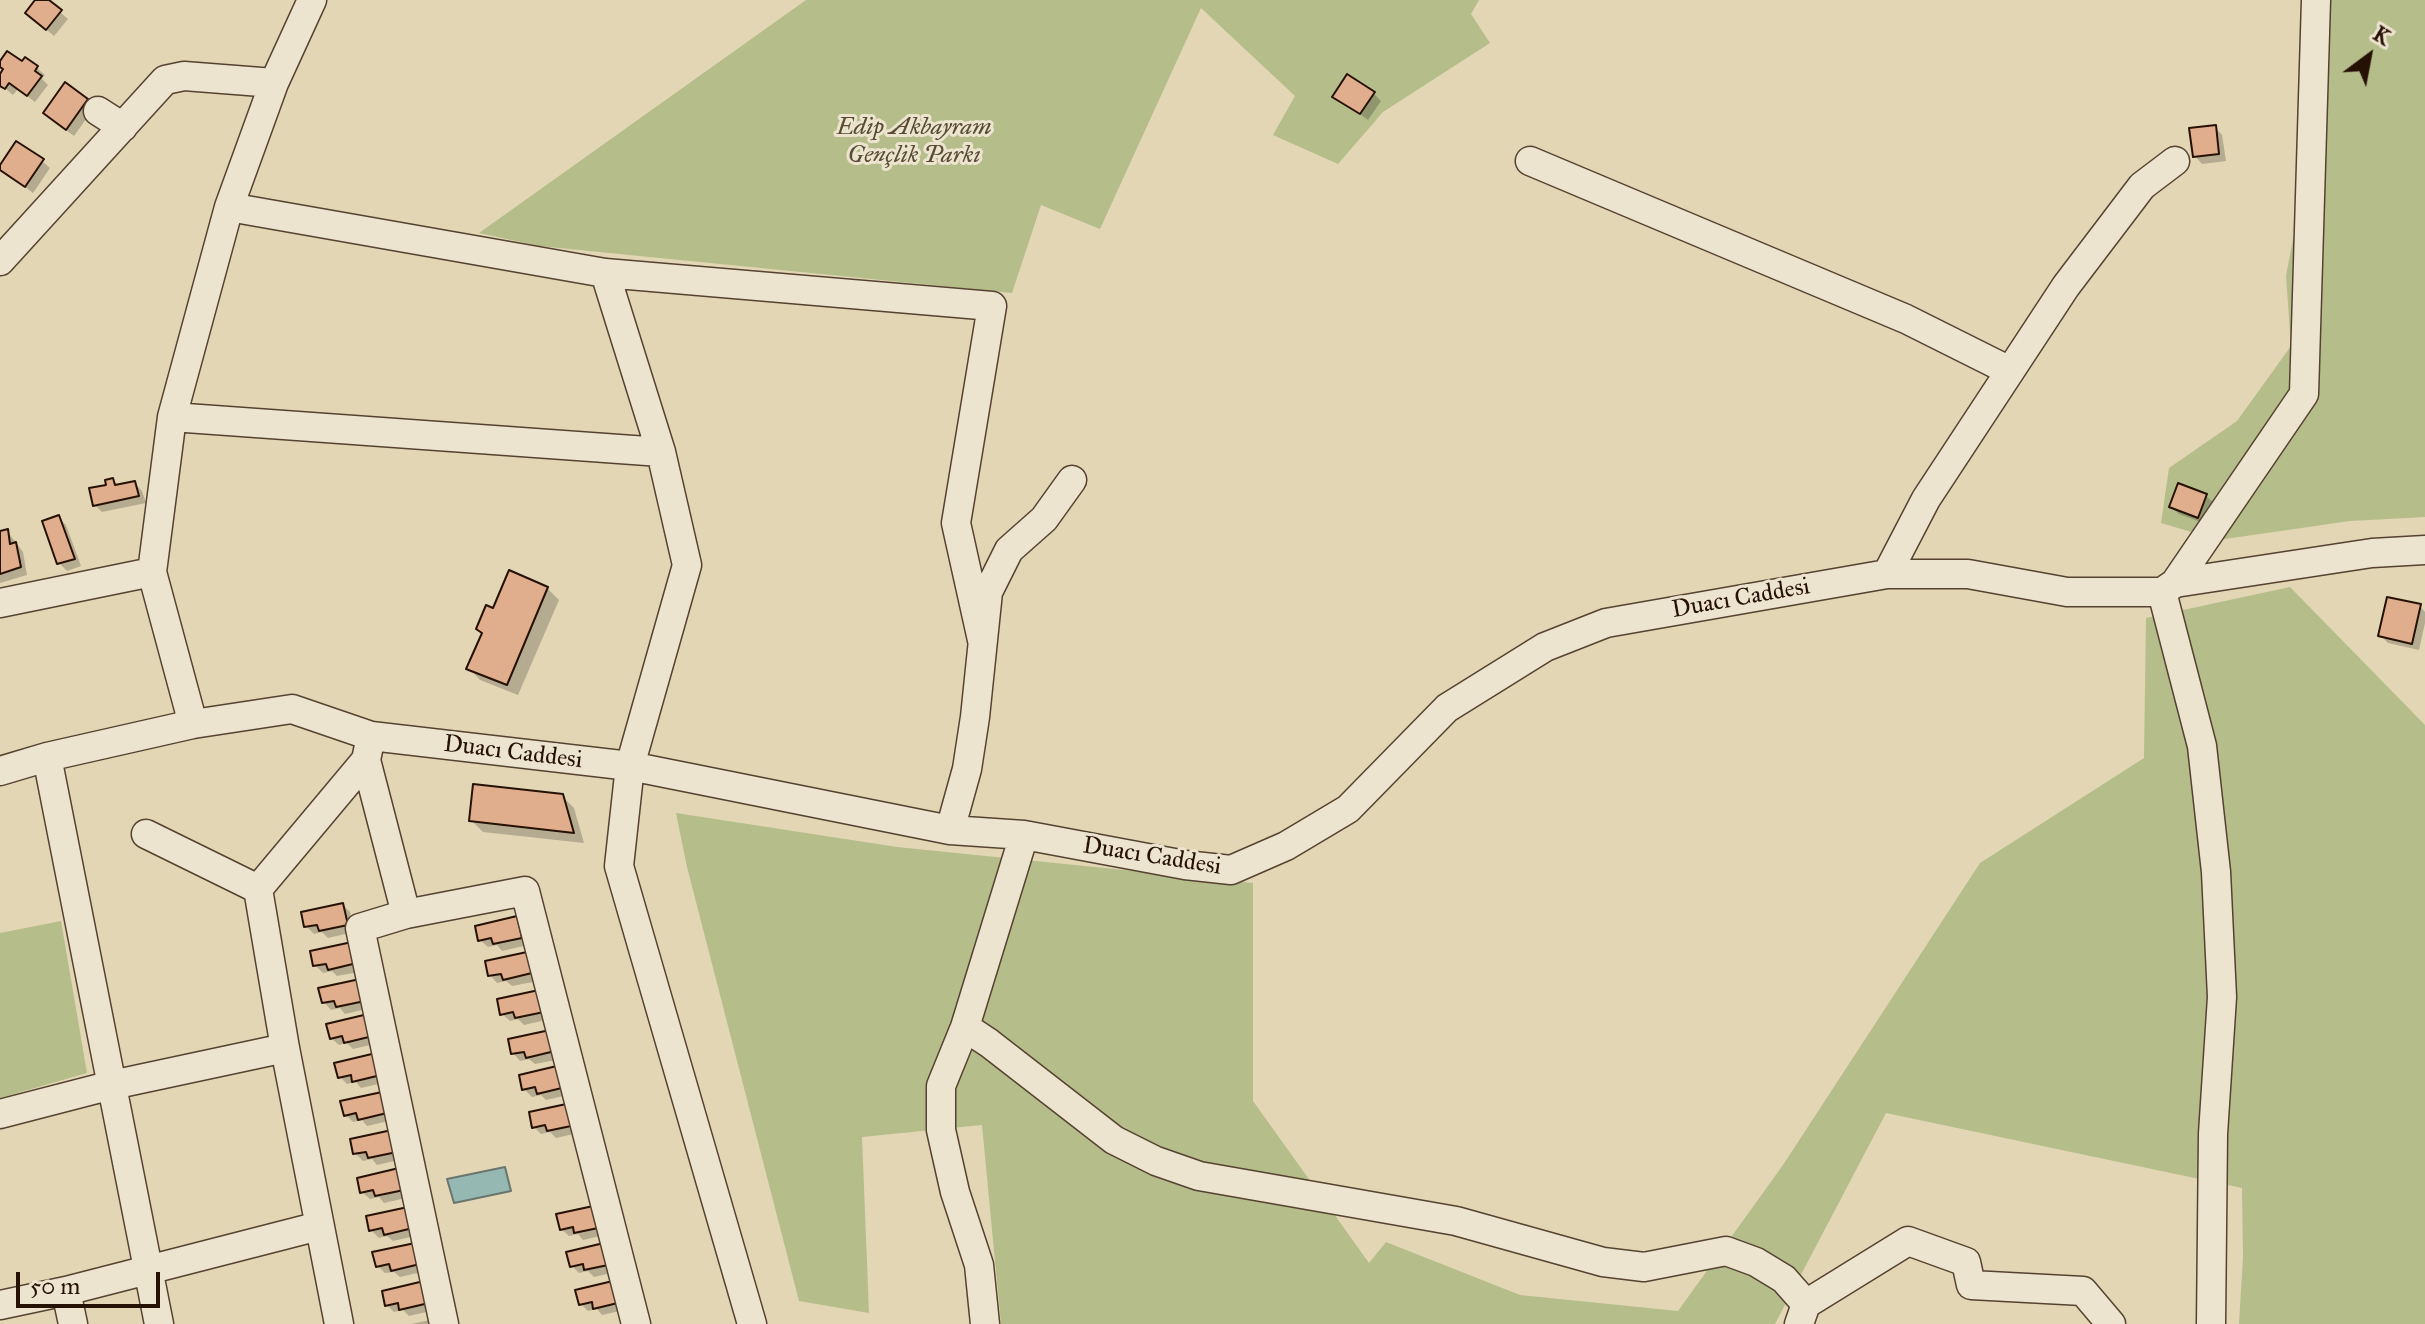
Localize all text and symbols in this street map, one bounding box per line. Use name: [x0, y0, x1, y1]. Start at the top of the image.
north arrow: [2329, 16, 2409, 96]
text: K: [2368, 20, 2396, 51]
park label: Edip Akbayram Gençlik Parkı: [836, 114, 992, 170]
street label: Duacı Caddesi: [1670, 573, 1812, 625]
street label: Duacı Caddesi: [442, 730, 584, 776]
street label: Duacı Caddesi: [1081, 832, 1223, 882]
scale bar: [20, 1256, 164, 1306]
text: 50 m: [30, 1271, 80, 1301]

